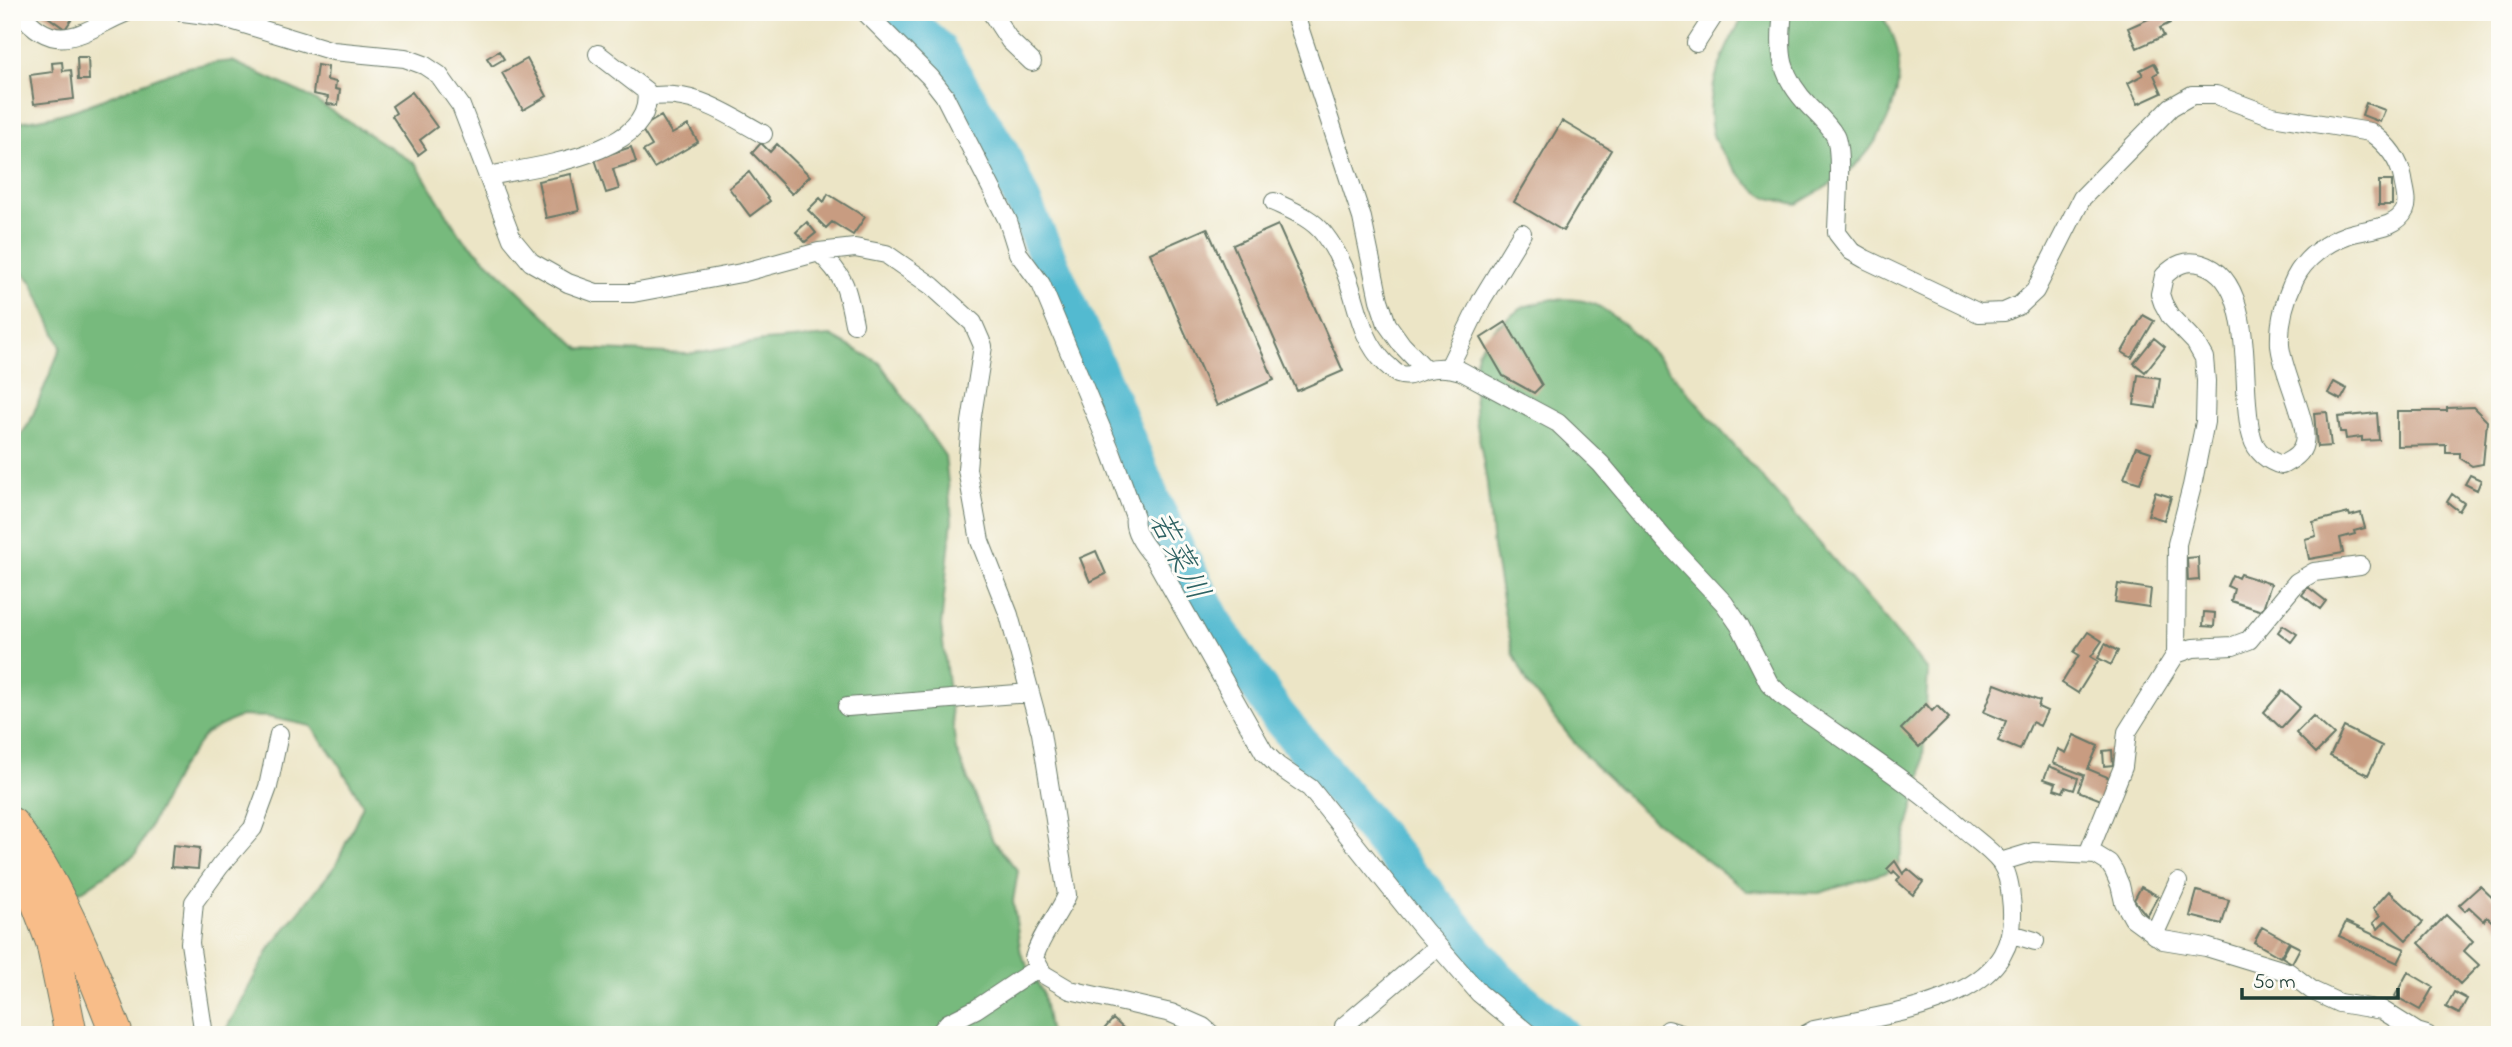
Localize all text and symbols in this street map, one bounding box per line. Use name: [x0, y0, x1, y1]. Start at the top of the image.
water label: 若菜川: [1134, 503, 1220, 610]
scale bar: [2242, 956, 2398, 1000]
text: 50 m: [2253, 968, 2296, 998]

